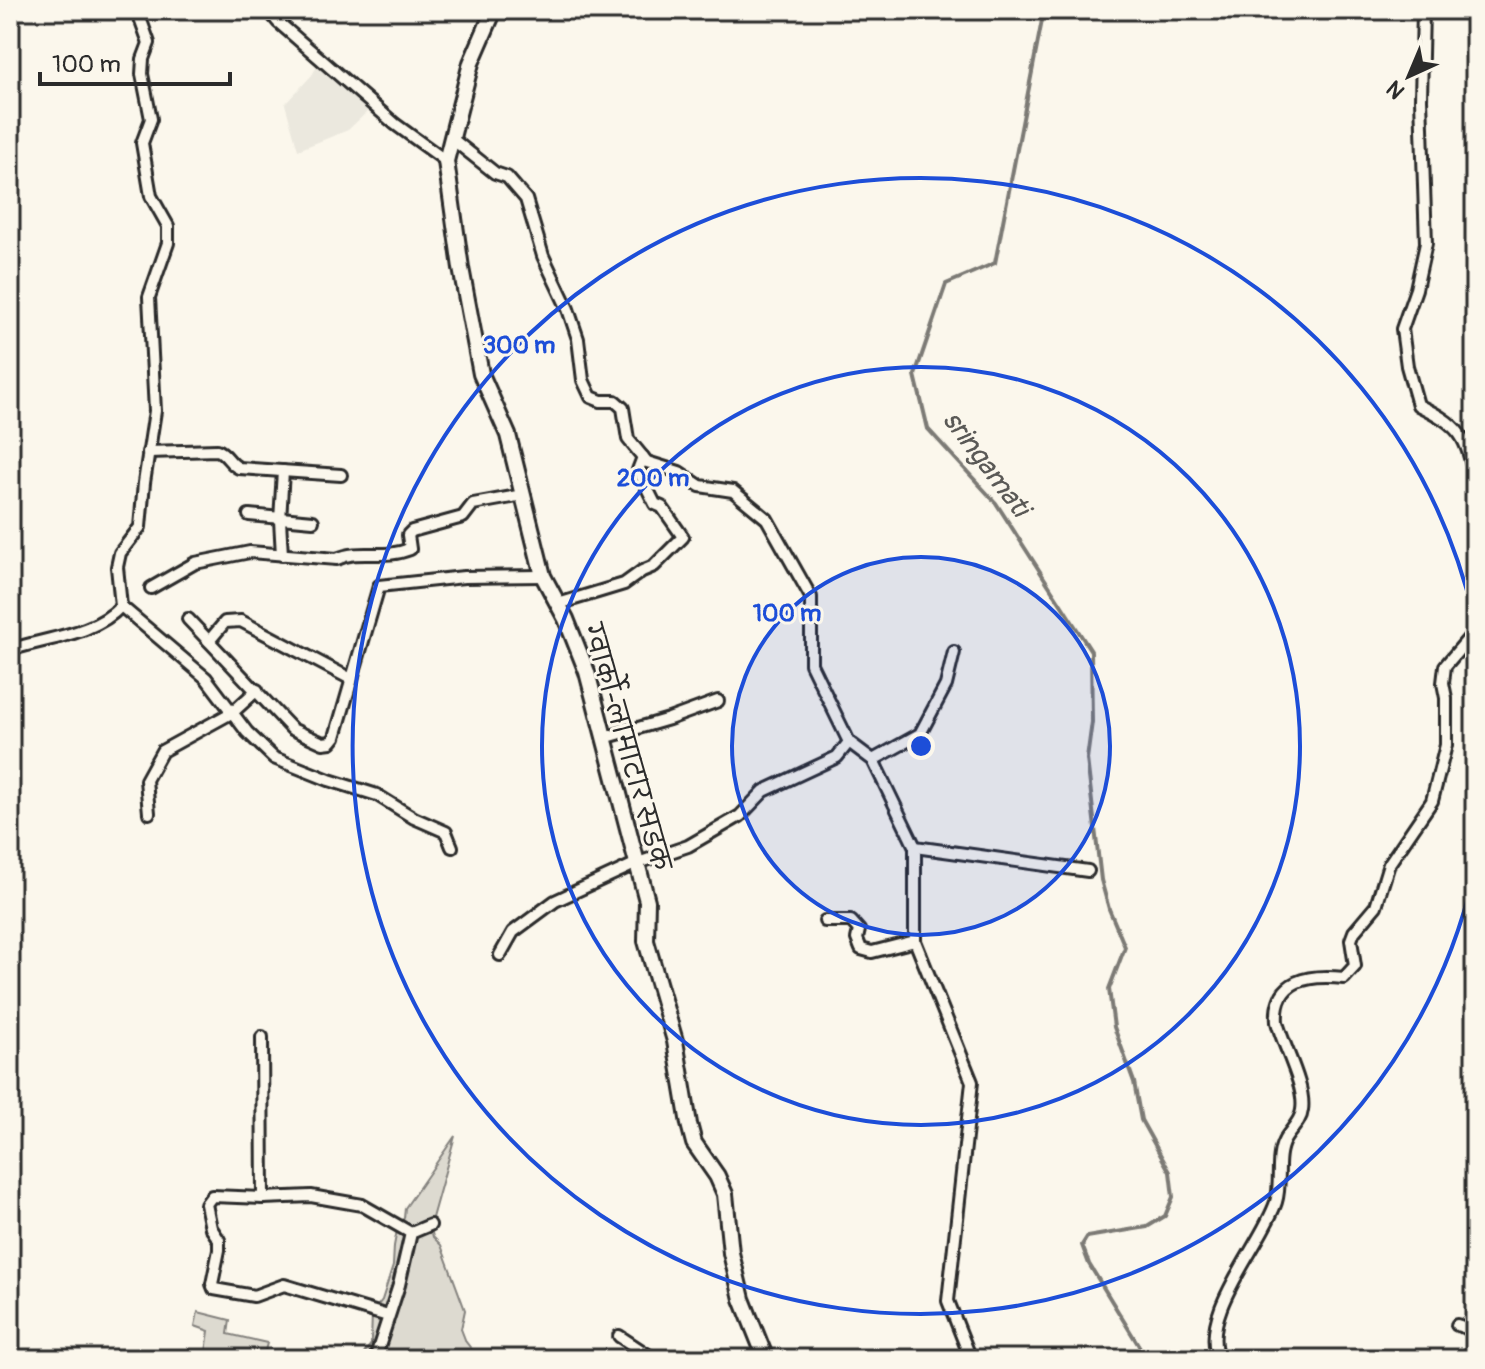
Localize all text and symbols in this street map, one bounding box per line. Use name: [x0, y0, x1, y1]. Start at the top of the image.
scale bar: [40, 36, 230, 86]
north arrow: [1369, 36, 1449, 116]
text: 100 m: [52, 50, 121, 79]
text: N: [1381, 74, 1411, 105]
text: 300 m: [483, 331, 555, 360]
water label: sringamati: [935, 404, 1039, 527]
text: 200 m: [617, 464, 689, 493]
text: 100 m: [753, 599, 821, 628]
street label: ग्वार्को-लामाटार सडक: [575, 617, 683, 875]
centre of rings: [907, 732, 935, 760]

